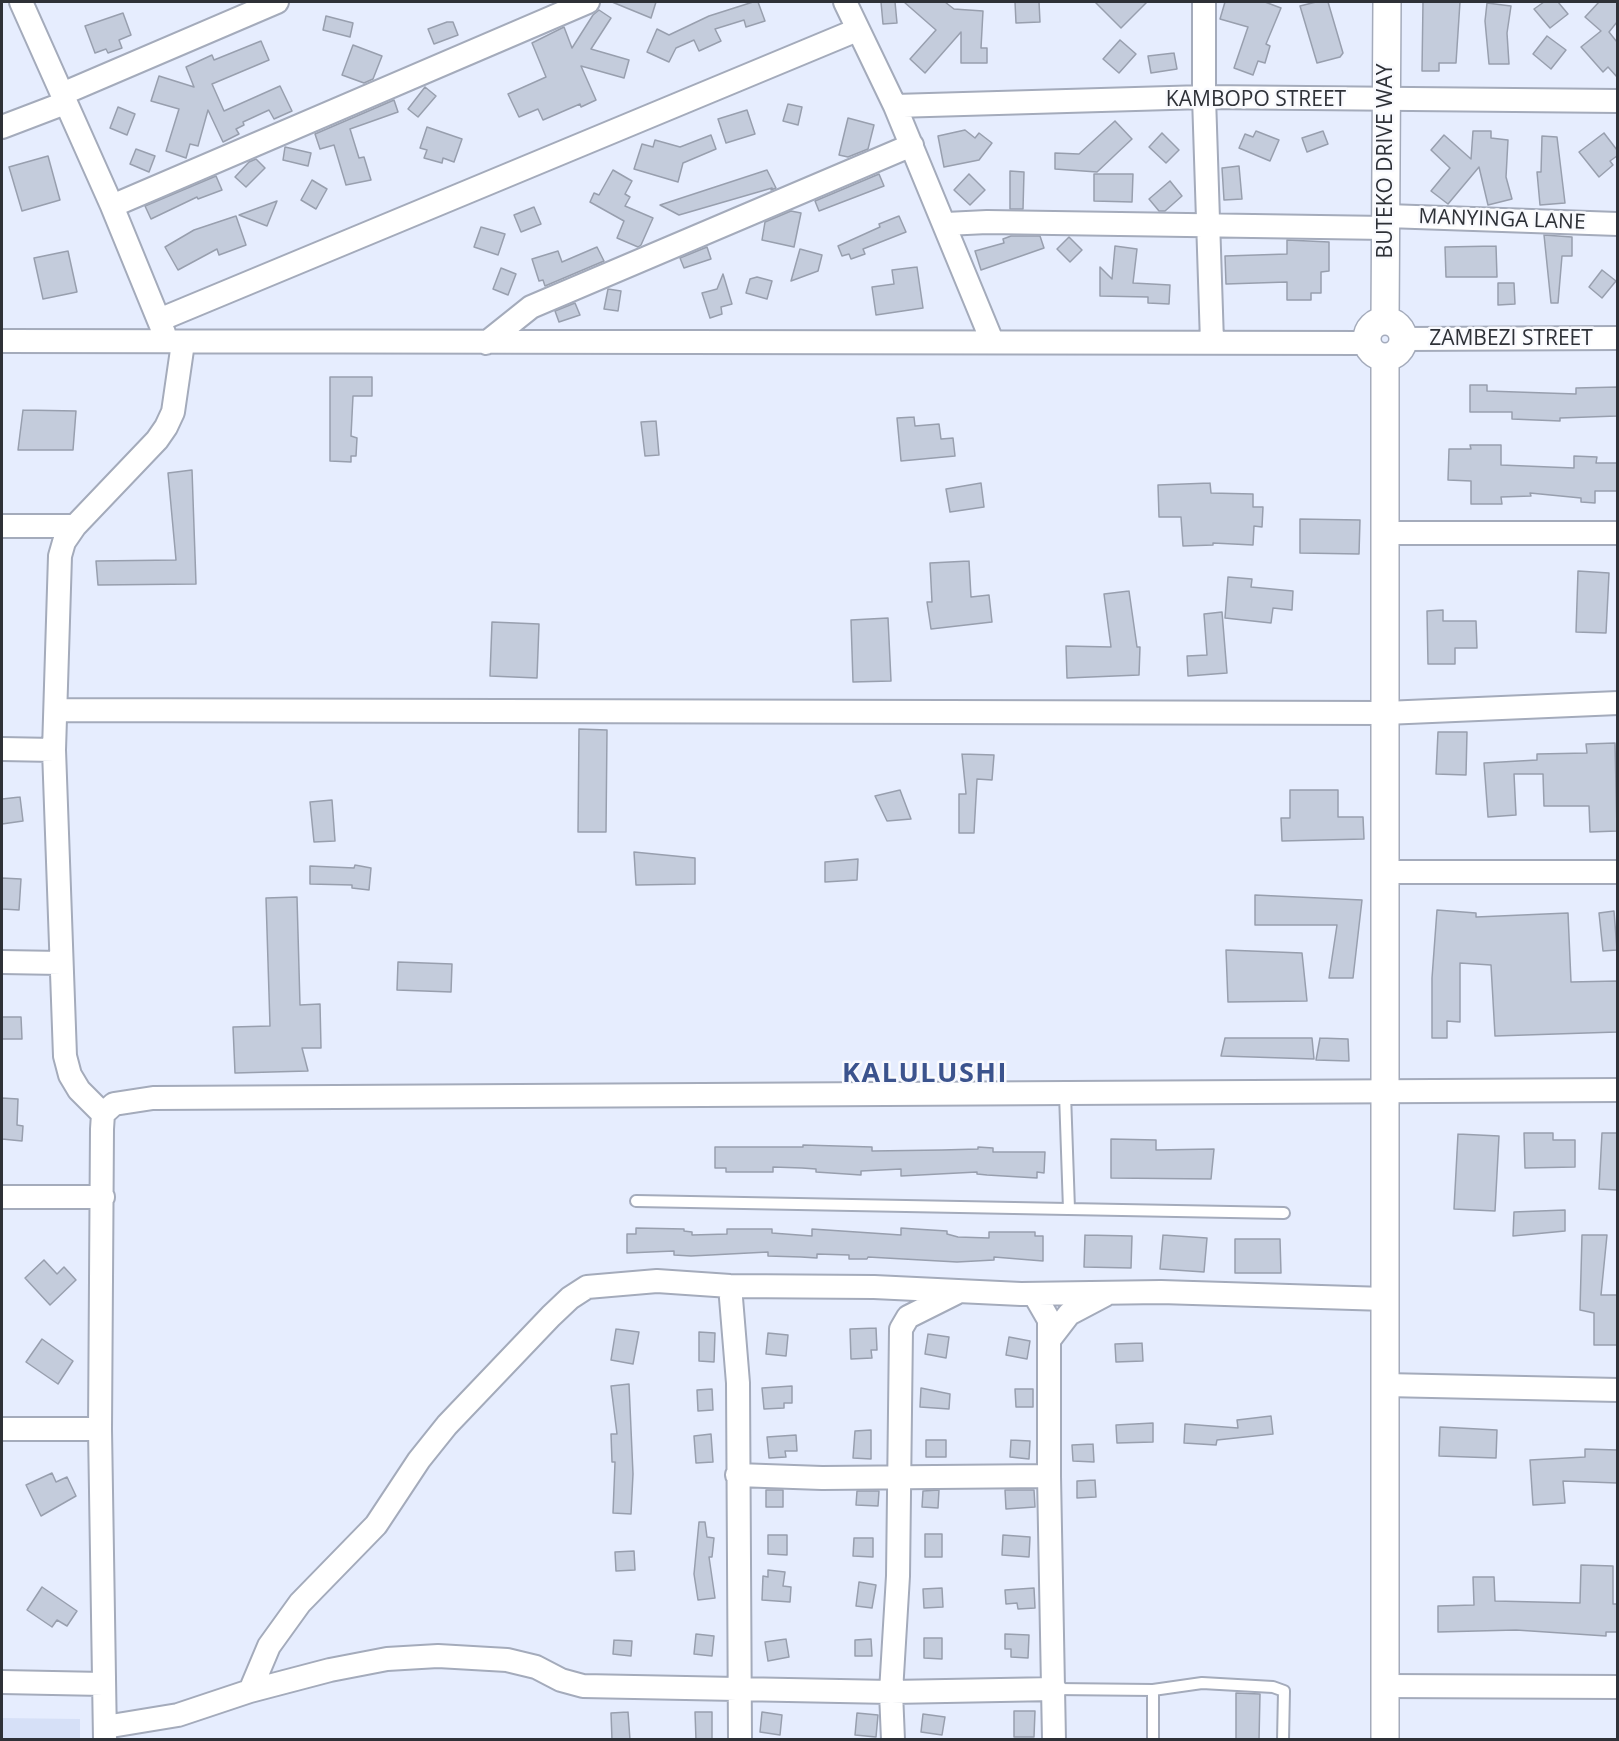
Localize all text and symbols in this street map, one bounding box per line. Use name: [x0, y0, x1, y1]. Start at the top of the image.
street label: BUTEKO DRIVE WAY: [1373, 64, 1399, 258]
street label: KAMBOPO STREET: [1166, 87, 1346, 113]
street label: MANYINGA LANE: [1418, 204, 1586, 236]
street label: ZAMBEZI STREET: [1429, 326, 1593, 352]
district label: KALULUSHI: [842, 1058, 1008, 1090]

